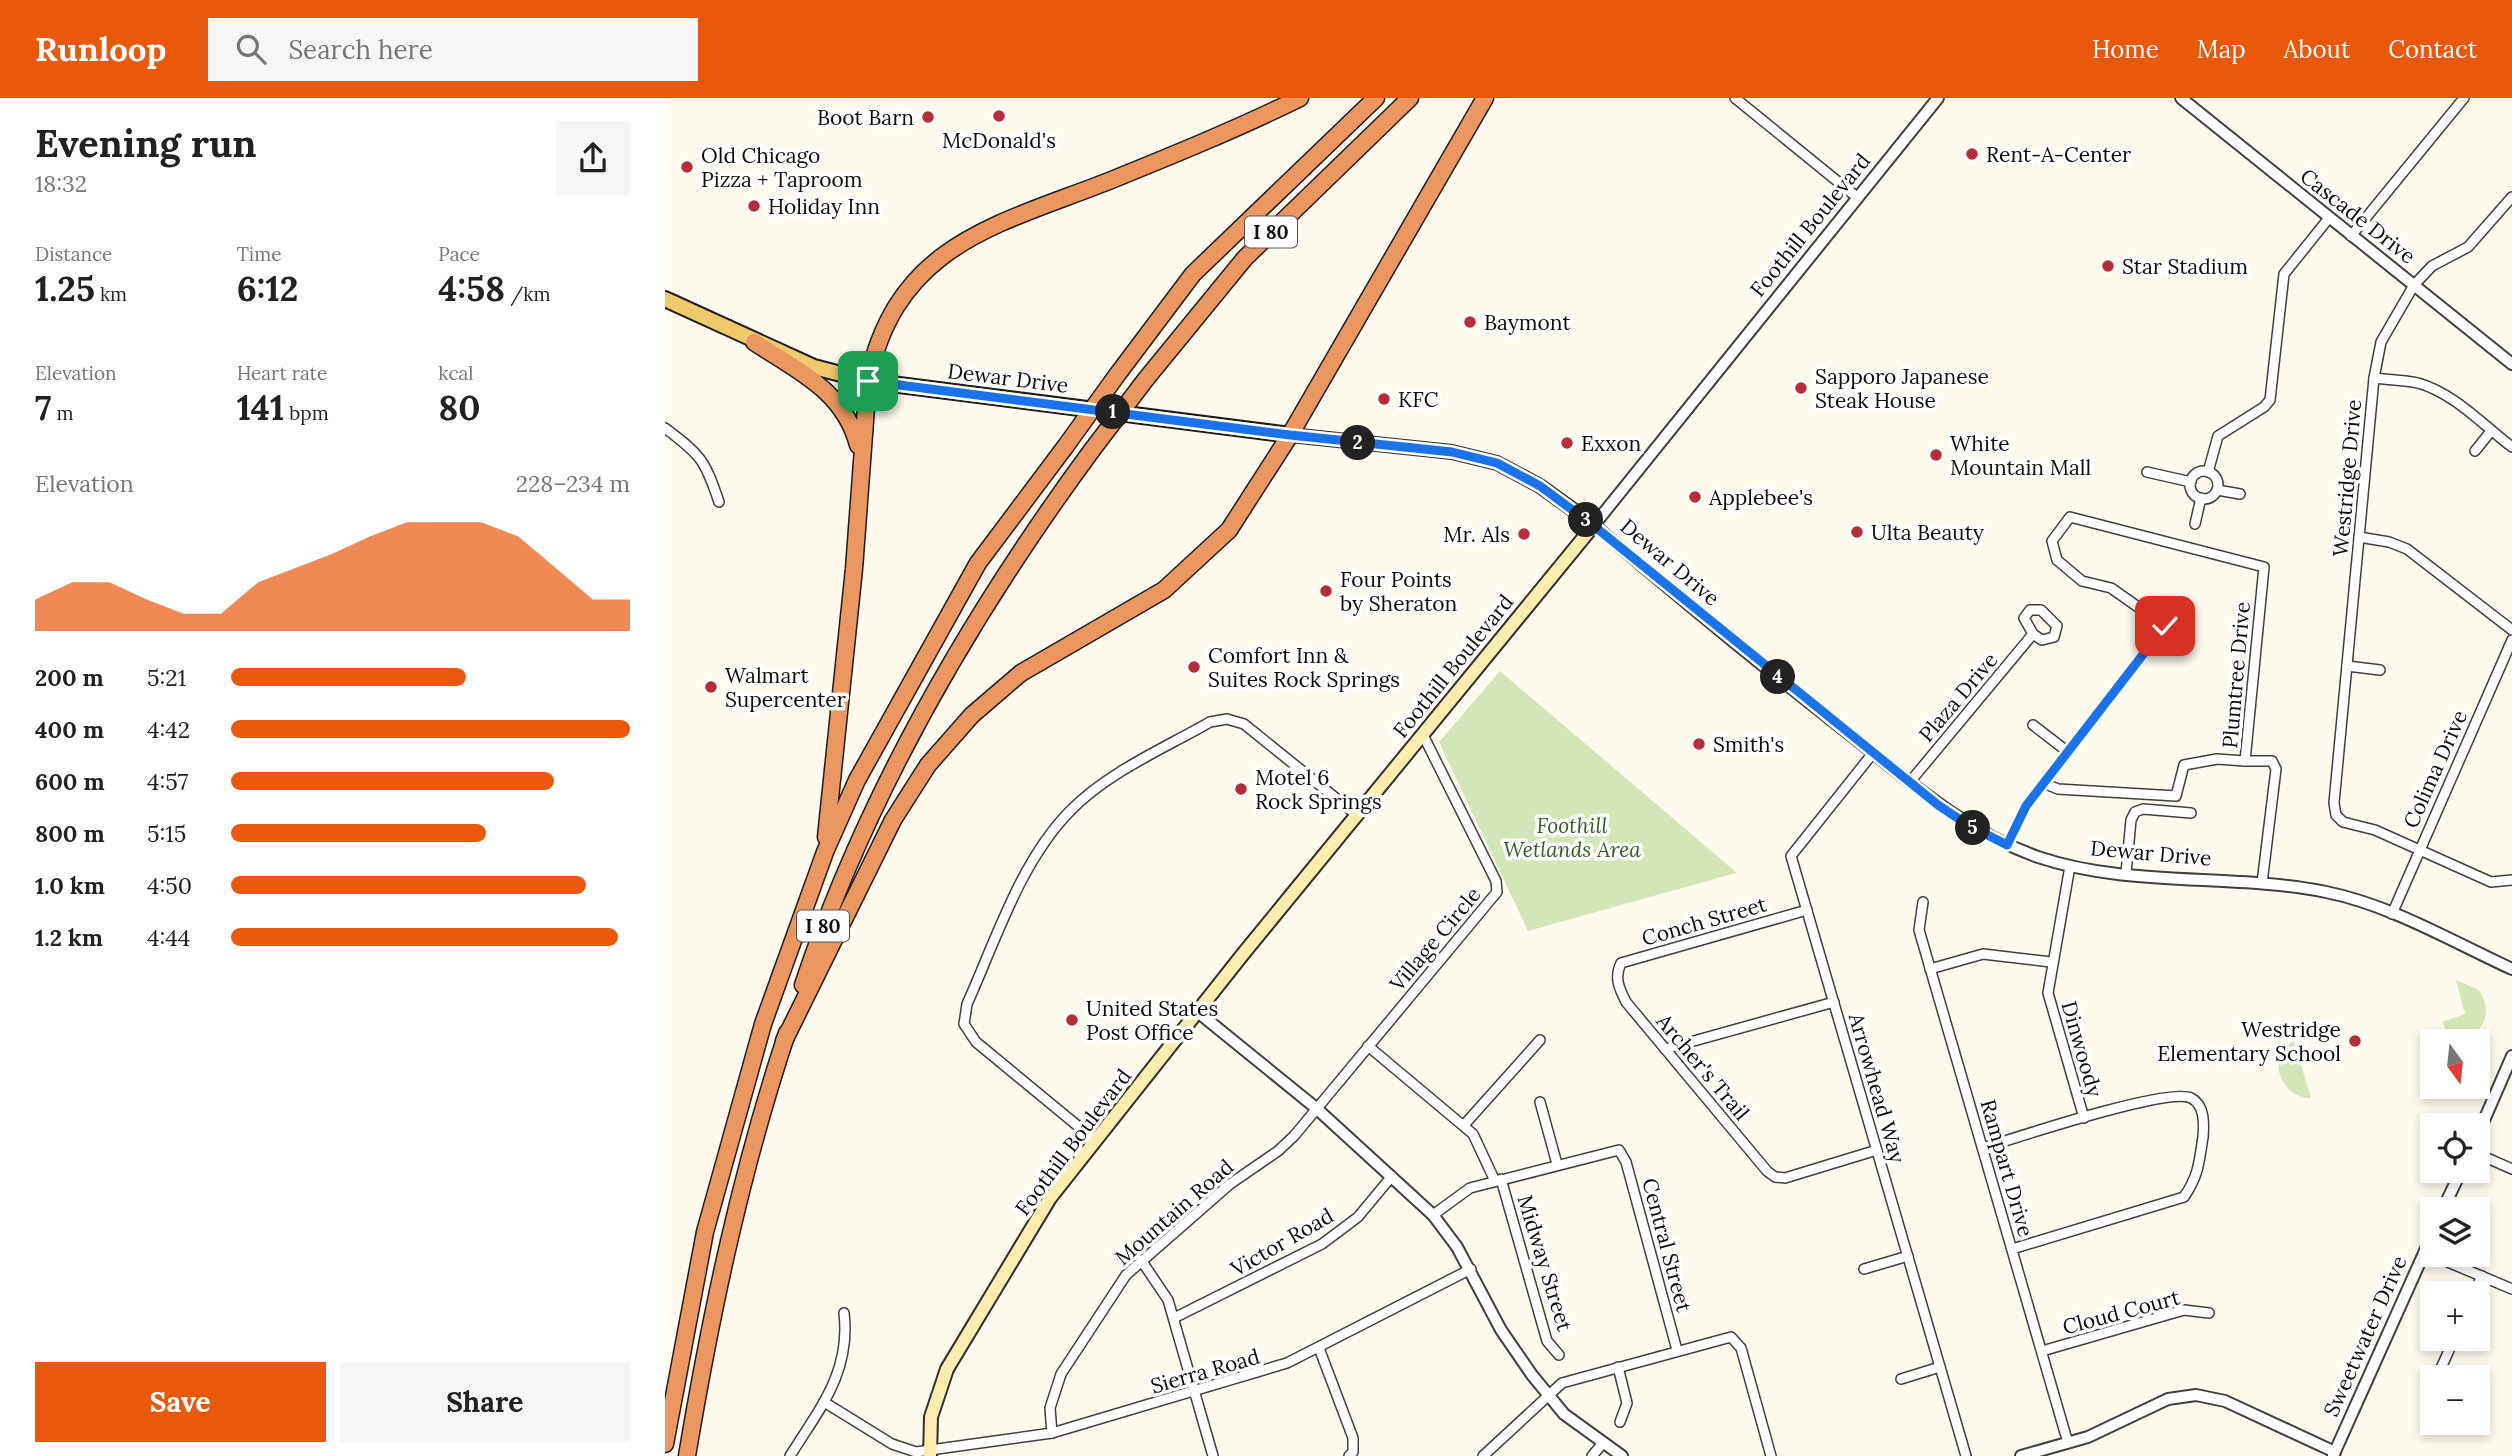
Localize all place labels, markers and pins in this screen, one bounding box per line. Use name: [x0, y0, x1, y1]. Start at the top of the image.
place label: Boot Barn: [817, 104, 914, 131]
marker: McDonald's: [991, 108, 1007, 124]
marker: Boot Barn: [920, 109, 936, 125]
place label: McDonald's: [942, 127, 1056, 154]
place label: Rent-A-Center: [1986, 141, 2131, 168]
place label: Old Chicago Pizza + Taproom: [701, 142, 863, 193]
marker: Rent-A-Center: [1964, 146, 1980, 162]
marker: Old Chicago Pizza + Taproom: [679, 159, 695, 175]
place label: Holiday Inn: [768, 193, 880, 220]
marker: Holiday Inn: [746, 198, 762, 214]
place label: Star Stadium: [2122, 253, 2248, 280]
marker: Star Stadium: [2100, 258, 2116, 274]
place label: Baymont: [1484, 309, 1571, 336]
marker: Baymont: [1462, 314, 1478, 330]
pin: [838, 351, 898, 411]
place label: Sapporo Japanese Steak House: [1815, 363, 1989, 414]
marker: Sapporo Japanese Steak House: [1793, 380, 1809, 396]
place label: KFC: [1398, 386, 1439, 413]
marker: KFC: [1376, 391, 1392, 407]
pin: 1: [1095, 394, 1131, 430]
pin: 2: [1341, 426, 1375, 460]
place label: Exxon: [1581, 430, 1642, 457]
place label: White Mountain Mall: [1950, 430, 2091, 481]
marker: Exxon: [1559, 435, 1575, 451]
marker: White Mountain Mall: [1928, 447, 1944, 463]
place label: Applebee's: [1708, 484, 1813, 511]
marker: Applebee's: [1687, 489, 1703, 505]
pin: 3: [1569, 502, 1604, 538]
place label: Ulta Beauty: [1871, 519, 1984, 546]
place label: Mr. Als: [1443, 521, 1510, 548]
marker: Ulta Beauty: [1849, 524, 1865, 540]
marker: Mr. Als: [1516, 526, 1532, 542]
place label: Four Points by Sheraton: [1340, 566, 1458, 617]
marker: Four Points by Sheraton: [1318, 583, 1334, 599]
pin: [2135, 596, 2195, 656]
place label: Comfort Inn & Suites Rock Springs: [1208, 642, 1400, 693]
marker: Comfort Inn & Suites Rock Springs: [1186, 659, 1202, 675]
pin: 4: [1761, 660, 1795, 694]
place label: Walmart Supercenter: [725, 662, 846, 713]
marker: Walmart Supercenter: [703, 679, 719, 695]
place label: Smith's: [1713, 731, 1784, 758]
marker: Smith's: [1691, 736, 1707, 752]
place label: Motel 6 Rock Springs: [1255, 764, 1382, 815]
marker: Motel 6 Rock Springs: [1233, 781, 1249, 797]
pin: 5: [1955, 810, 1991, 846]
place label: United States Post Office: [1086, 995, 1218, 1046]
marker: United States Post Office: [1064, 1012, 1080, 1028]
place label: Westridge Elementary School: [2157, 1016, 2341, 1067]
marker: Westridge Elementary School: [2347, 1033, 2363, 1049]

